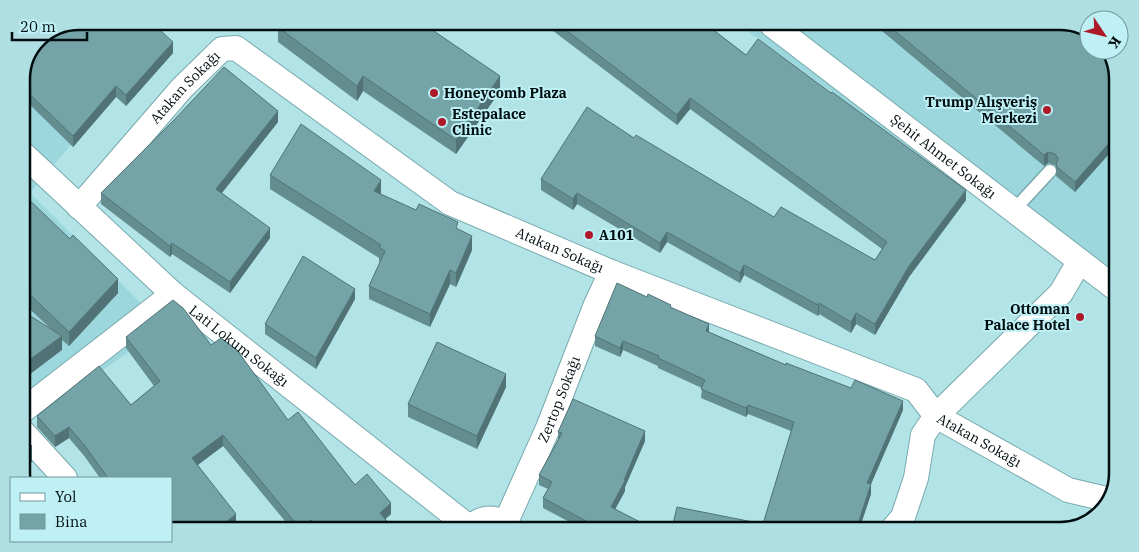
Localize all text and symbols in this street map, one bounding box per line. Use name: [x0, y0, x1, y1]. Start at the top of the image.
scale bar: [12, 10, 88, 42]
north arrow: [1079, 10, 1129, 60]
text: 20 m: [20, 17, 56, 36]
text: K: [1104, 33, 1125, 52]
street label: Atakan Sokağı: [146, 47, 224, 127]
place label: Honeycomb Plaza: [444, 84, 567, 102]
marker: Honeycomb Plaza: [428, 87, 440, 99]
place label: Trump Alışveriş Merkezi: [925, 93, 1037, 127]
marker: Trump Alışveriş Merkezi: [1041, 104, 1053, 116]
place label: Estepalace Clinic: [452, 105, 526, 139]
street label: Şehit Ahmet Sokağı: [887, 110, 1000, 203]
marker: Estepalace Clinic: [436, 116, 448, 128]
street label: Atakan Sokağı: [513, 223, 607, 277]
place label: A101: [599, 226, 634, 244]
marker: A101: [583, 229, 595, 241]
place label: Ottoman Palace Hotel: [984, 300, 1070, 334]
street label: Lati Lokum Sokağı: [185, 301, 293, 391]
marker: Ottoman Palace Hotel: [1074, 311, 1086, 323]
street label: Zertop Sokağı: [534, 353, 584, 445]
street label: Atakan Sokağı: [934, 409, 1025, 471]
legend: [10, 477, 172, 542]
text: Yol: [55, 487, 76, 506]
text: Bina: [55, 512, 88, 531]

